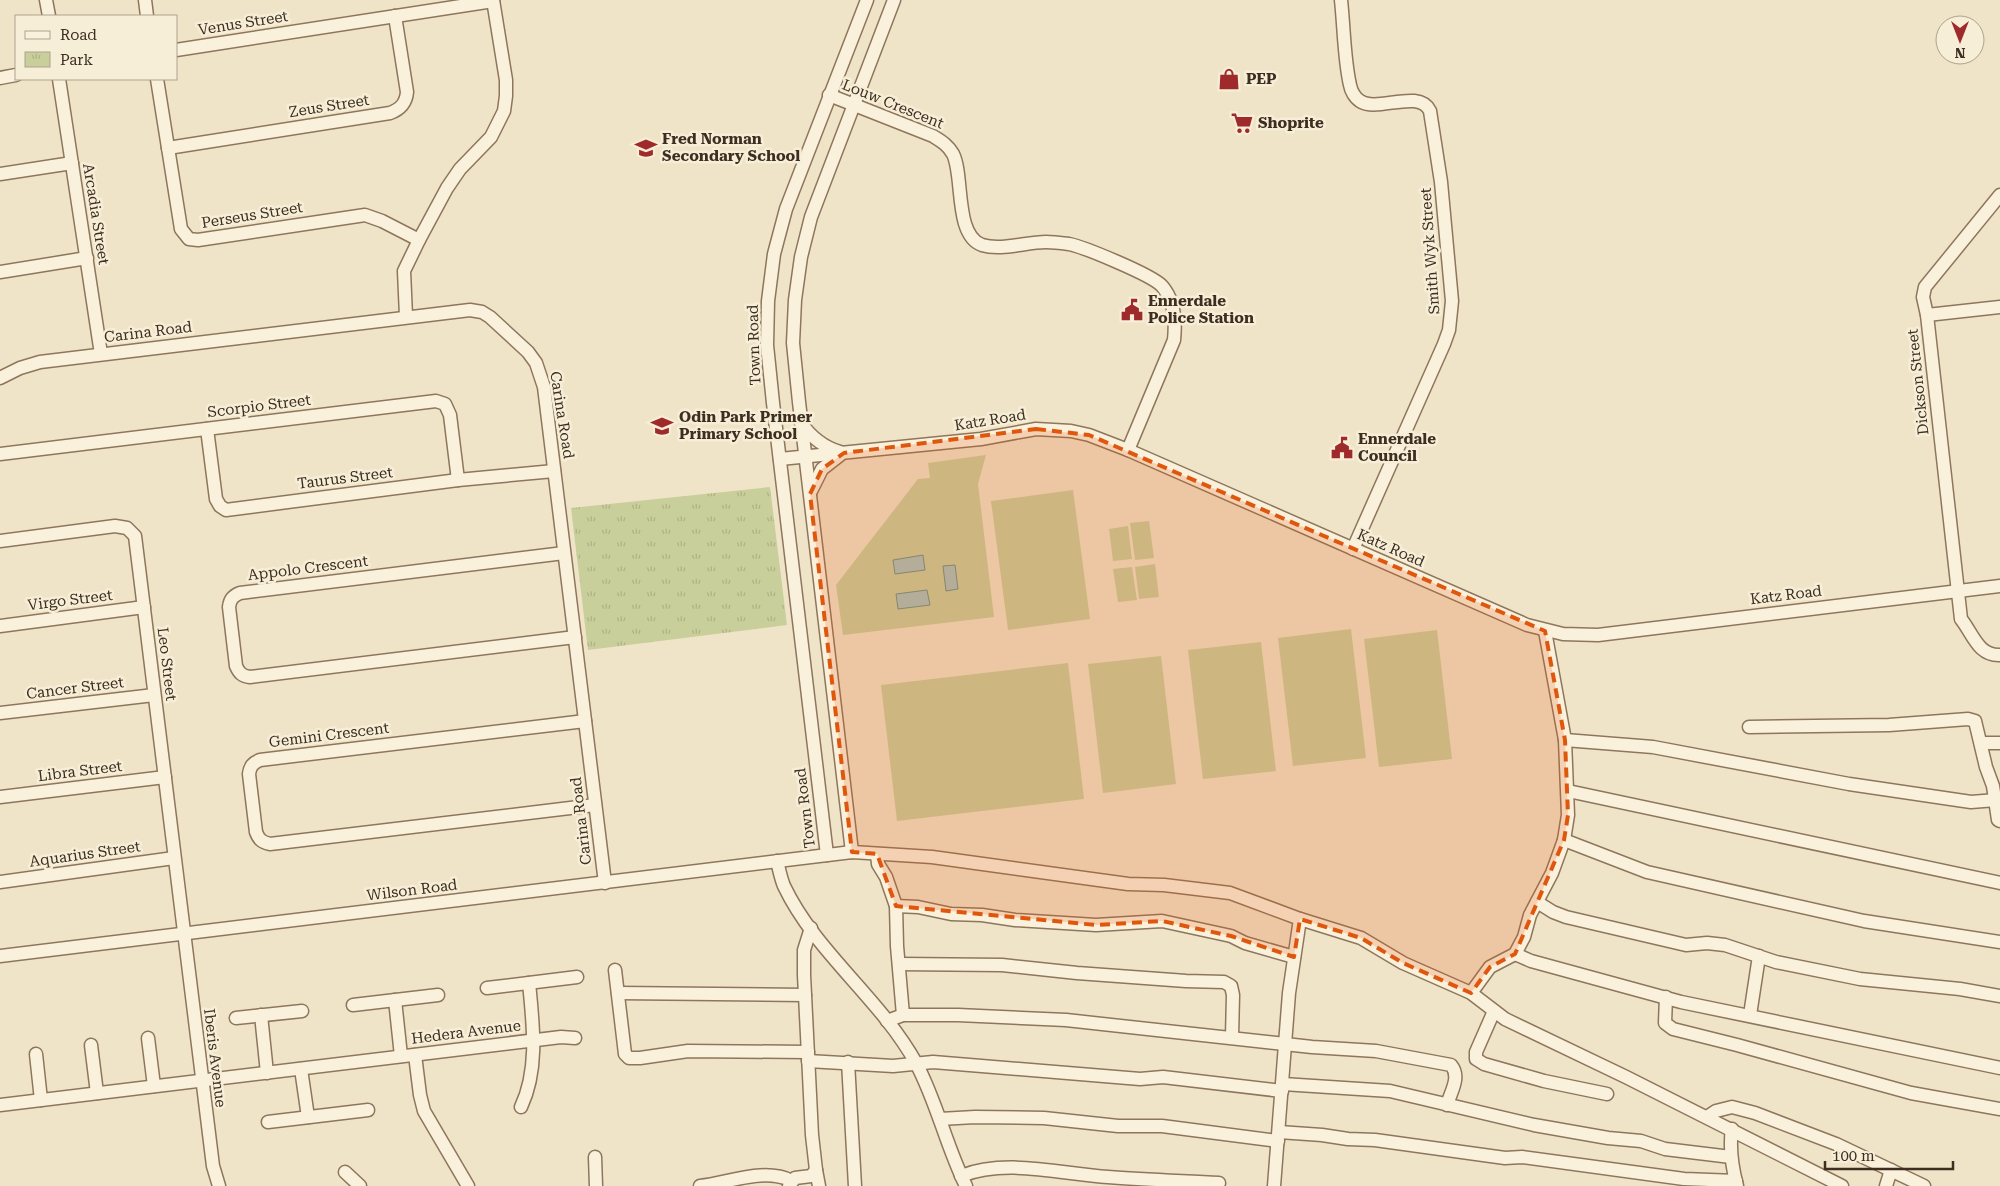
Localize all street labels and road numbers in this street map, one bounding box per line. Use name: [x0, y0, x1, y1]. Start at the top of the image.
street label: Venus Street: [197, 7, 290, 39]
street label: Louw Crescent: [839, 75, 947, 133]
street label: Zeus Street: [288, 91, 371, 121]
street label: Arcadia Street: [79, 162, 113, 266]
street label: Smith Wyk Street: [1417, 187, 1443, 315]
street label: Perseus Street: [200, 198, 304, 232]
street label: Town Road: [744, 304, 764, 386]
street label: Carina Road: [103, 318, 193, 346]
street label: Dickson Street: [1903, 328, 1933, 436]
street label: Carina Road: [546, 370, 578, 460]
street label: Scorpio Street: [206, 391, 312, 421]
street label: Katz Road: [953, 405, 1027, 435]
street label: Taurus Street: [296, 463, 394, 493]
street label: Katz Road: [1354, 525, 1428, 571]
street label: Appolo Crescent: [247, 552, 369, 584]
street label: Katz Road: [1749, 582, 1823, 608]
street label: Virgo Street: [27, 586, 114, 614]
street label: Leo Street: [154, 626, 180, 702]
street label: Cancer Street: [25, 673, 125, 703]
street label: Gemini Crescent: [268, 719, 391, 751]
street label: Libra Street: [37, 757, 124, 785]
street label: Town Road: [791, 766, 819, 849]
street label: Carina Road: [567, 776, 595, 866]
street label: Aquarius Street: [28, 837, 142, 871]
street label: Wilson Road: [366, 875, 459, 904]
street label: Iberis Avenue: [200, 1008, 230, 1108]
street label: Hedera Avenue: [410, 1016, 522, 1048]

